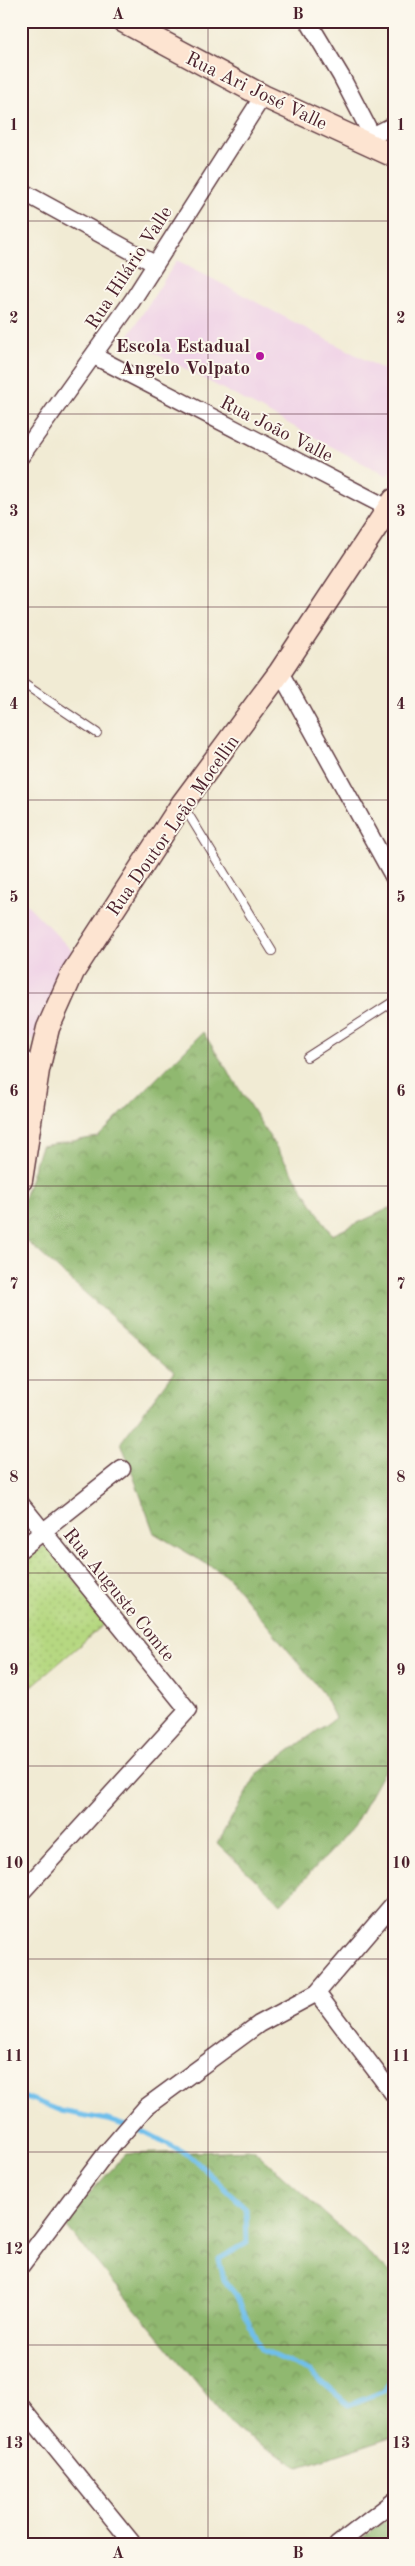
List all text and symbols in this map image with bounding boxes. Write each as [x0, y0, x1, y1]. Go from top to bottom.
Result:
text: A [112, 7, 124, 23]
text: B [292, 7, 304, 23]
street label: Rua Ari José Valle [182, 50, 330, 135]
text: 1 [9, 118, 19, 134]
text: 1 [396, 118, 406, 134]
street label: Rua Hilário Valle [83, 204, 177, 333]
text: 2 [9, 311, 19, 327]
text: 2 [396, 311, 406, 327]
place label: Escola Estadual Angelo Volpato [115, 338, 250, 379]
marker: Escola Estadual Angelo Volpato [254, 350, 266, 362]
street label: Rua João Valle [216, 394, 335, 467]
text: 3 [9, 504, 19, 520]
text: 3 [396, 504, 406, 520]
text: 4 [9, 697, 19, 713]
text: 4 [396, 697, 406, 713]
street label: Rua Doutor Leão Mocellin [104, 733, 244, 920]
text: 5 [9, 890, 19, 906]
text: 5 [396, 890, 406, 906]
text: 6 [9, 1084, 19, 1100]
text: 6 [396, 1084, 406, 1100]
text: 7 [9, 1277, 19, 1293]
text: 7 [396, 1277, 406, 1293]
text: 8 [9, 1470, 19, 1486]
text: 8 [396, 1470, 406, 1486]
street label: Rua Auguste Comte [59, 1525, 177, 1666]
text: 9 [9, 1663, 19, 1679]
text: 9 [396, 1663, 406, 1679]
text: 10 [5, 1856, 23, 1872]
text: 10 [392, 1856, 410, 1872]
text: 11 [5, 2049, 23, 2065]
text: 11 [392, 2049, 410, 2065]
text: 12 [5, 2242, 23, 2258]
text: 12 [392, 2242, 410, 2258]
text: 13 [5, 2436, 23, 2452]
text: 13 [392, 2436, 410, 2452]
text: A [112, 2546, 124, 2562]
text: B [292, 2546, 304, 2562]

